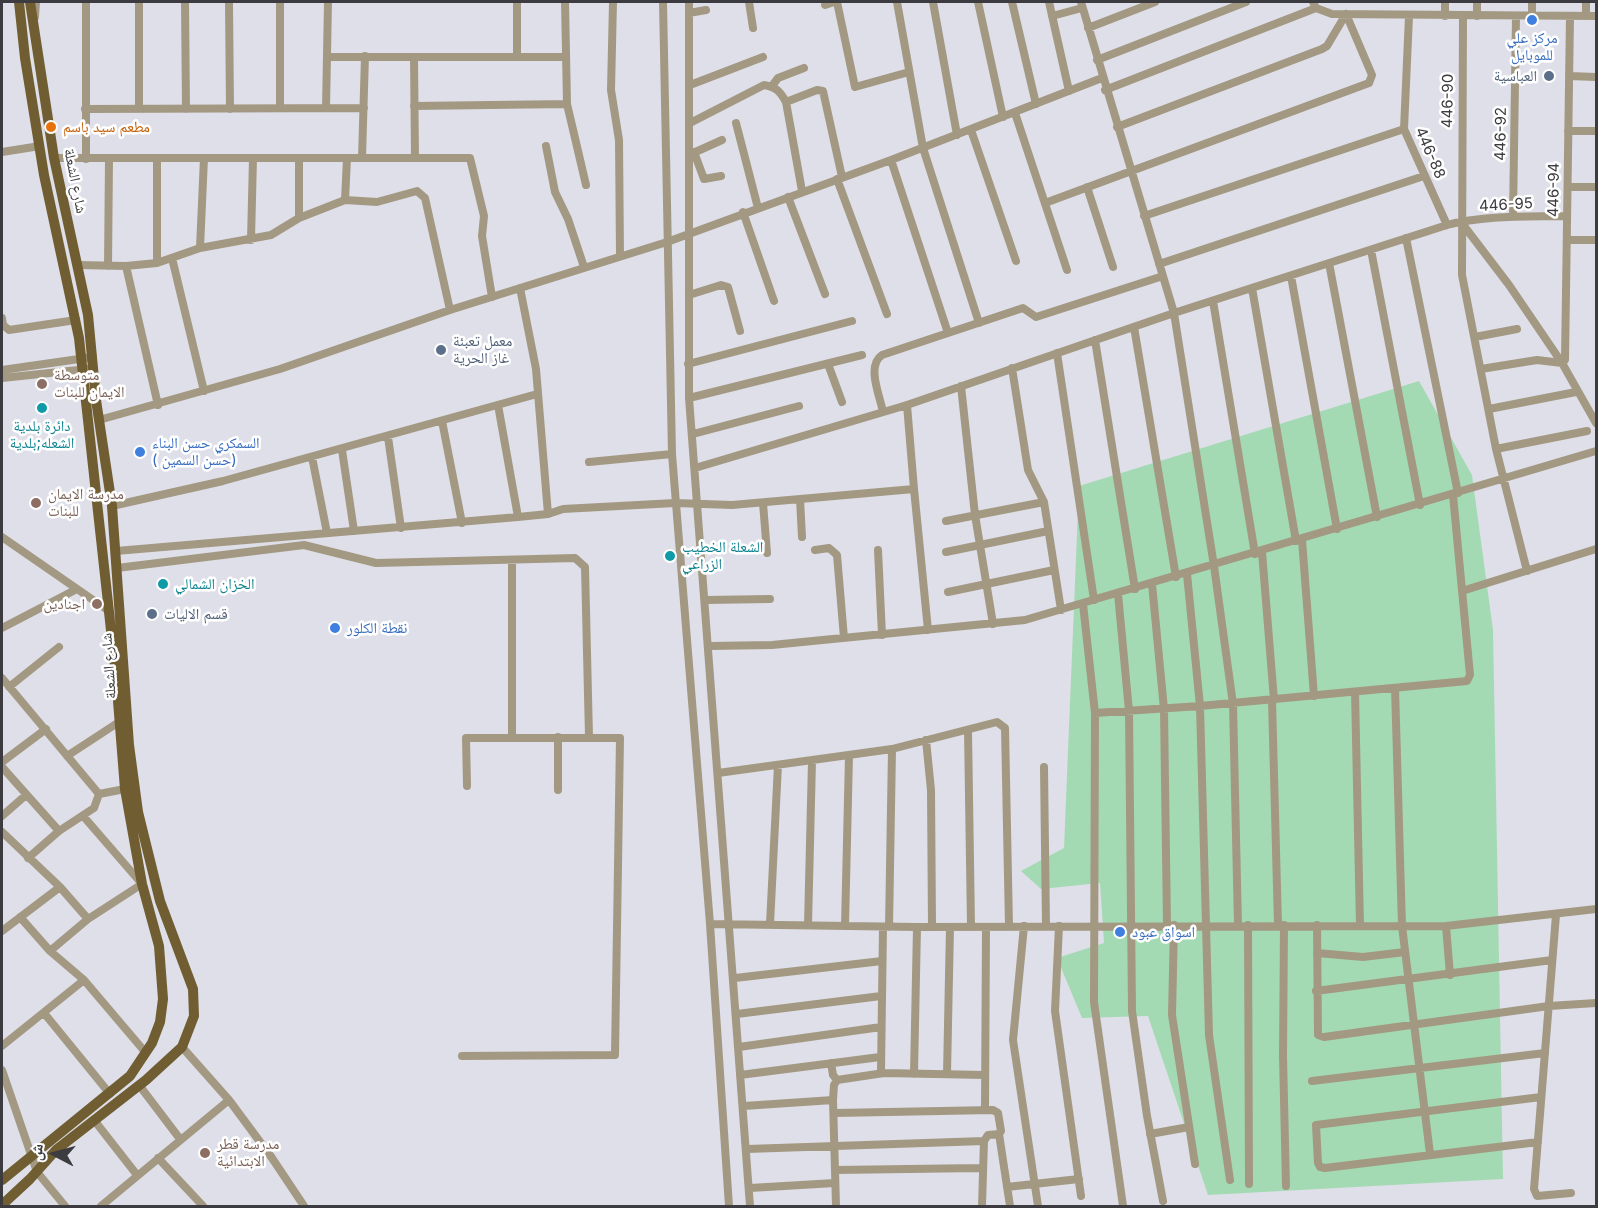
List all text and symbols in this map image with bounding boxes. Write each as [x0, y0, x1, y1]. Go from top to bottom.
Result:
marker: مركز علي للموبايل [1525, 13, 1539, 27]
place label: مركز علي للموبايل [1507, 29, 1557, 64]
place label: العباسية [1494, 67, 1537, 85]
marker: العباسية [1542, 69, 1556, 83]
street label: 446-90 [1439, 74, 1457, 128]
street label: 446-92 [1492, 107, 1510, 161]
place label: مطعم سيد باسم [63, 118, 150, 136]
marker: مطعم سيد باسم [44, 120, 58, 134]
street label: 446-88 [1411, 125, 1449, 181]
street label: شارع الشعلة [60, 147, 90, 215]
street label: 446-94 [1545, 163, 1563, 217]
street label: 446-95 [1479, 195, 1533, 215]
place label: معمل تعبئة غاز الحرية [453, 332, 512, 367]
marker: معمل تعبئة غاز الحرية [434, 343, 448, 357]
place label: متوسطة الايمان للبنات [54, 366, 124, 401]
marker: متوسطة الايمان للبنات [35, 377, 49, 391]
marker: دائرة بلدية الشعله;بلدية [35, 401, 49, 415]
place label: دائرة بلدية الشعله;بلدية [10, 417, 74, 452]
place label: السمكري حسن البناء ( حسن السمين) [152, 434, 260, 469]
marker: السمكري حسن البناء ( حسن السمين) [133, 445, 147, 459]
place label: مدرسة الايمان للبنات [48, 485, 124, 520]
marker: مدرسة الايمان للبنات [29, 496, 43, 510]
place label: الشعلة الخطيب الزراعي [682, 538, 763, 573]
marker: الشعلة الخطيب الزراعي [663, 549, 677, 563]
place label: الخزان الشمالي [175, 575, 255, 593]
marker: الخزان الشمالي [156, 577, 170, 591]
place label: اجنادين [44, 595, 85, 613]
marker: اجنادين [90, 597, 104, 611]
place label: قسم الاليات [164, 605, 228, 623]
marker: قسم الاليات [145, 607, 159, 621]
place label: نقطة الكلور [347, 619, 407, 637]
marker: نقطة الكلور [328, 621, 342, 635]
street label: شارع الشعلة [98, 632, 120, 700]
place label: اسواق عبود [1132, 923, 1195, 941]
marker: اسواق عبود [1113, 925, 1127, 939]
north arrow [24, 1124, 84, 1184]
place label: مدرسة قطر الابتدائية [217, 1135, 279, 1170]
text: ش [25, 1143, 47, 1162]
marker: مدرسة قطر الابتدائية [198, 1146, 212, 1160]

